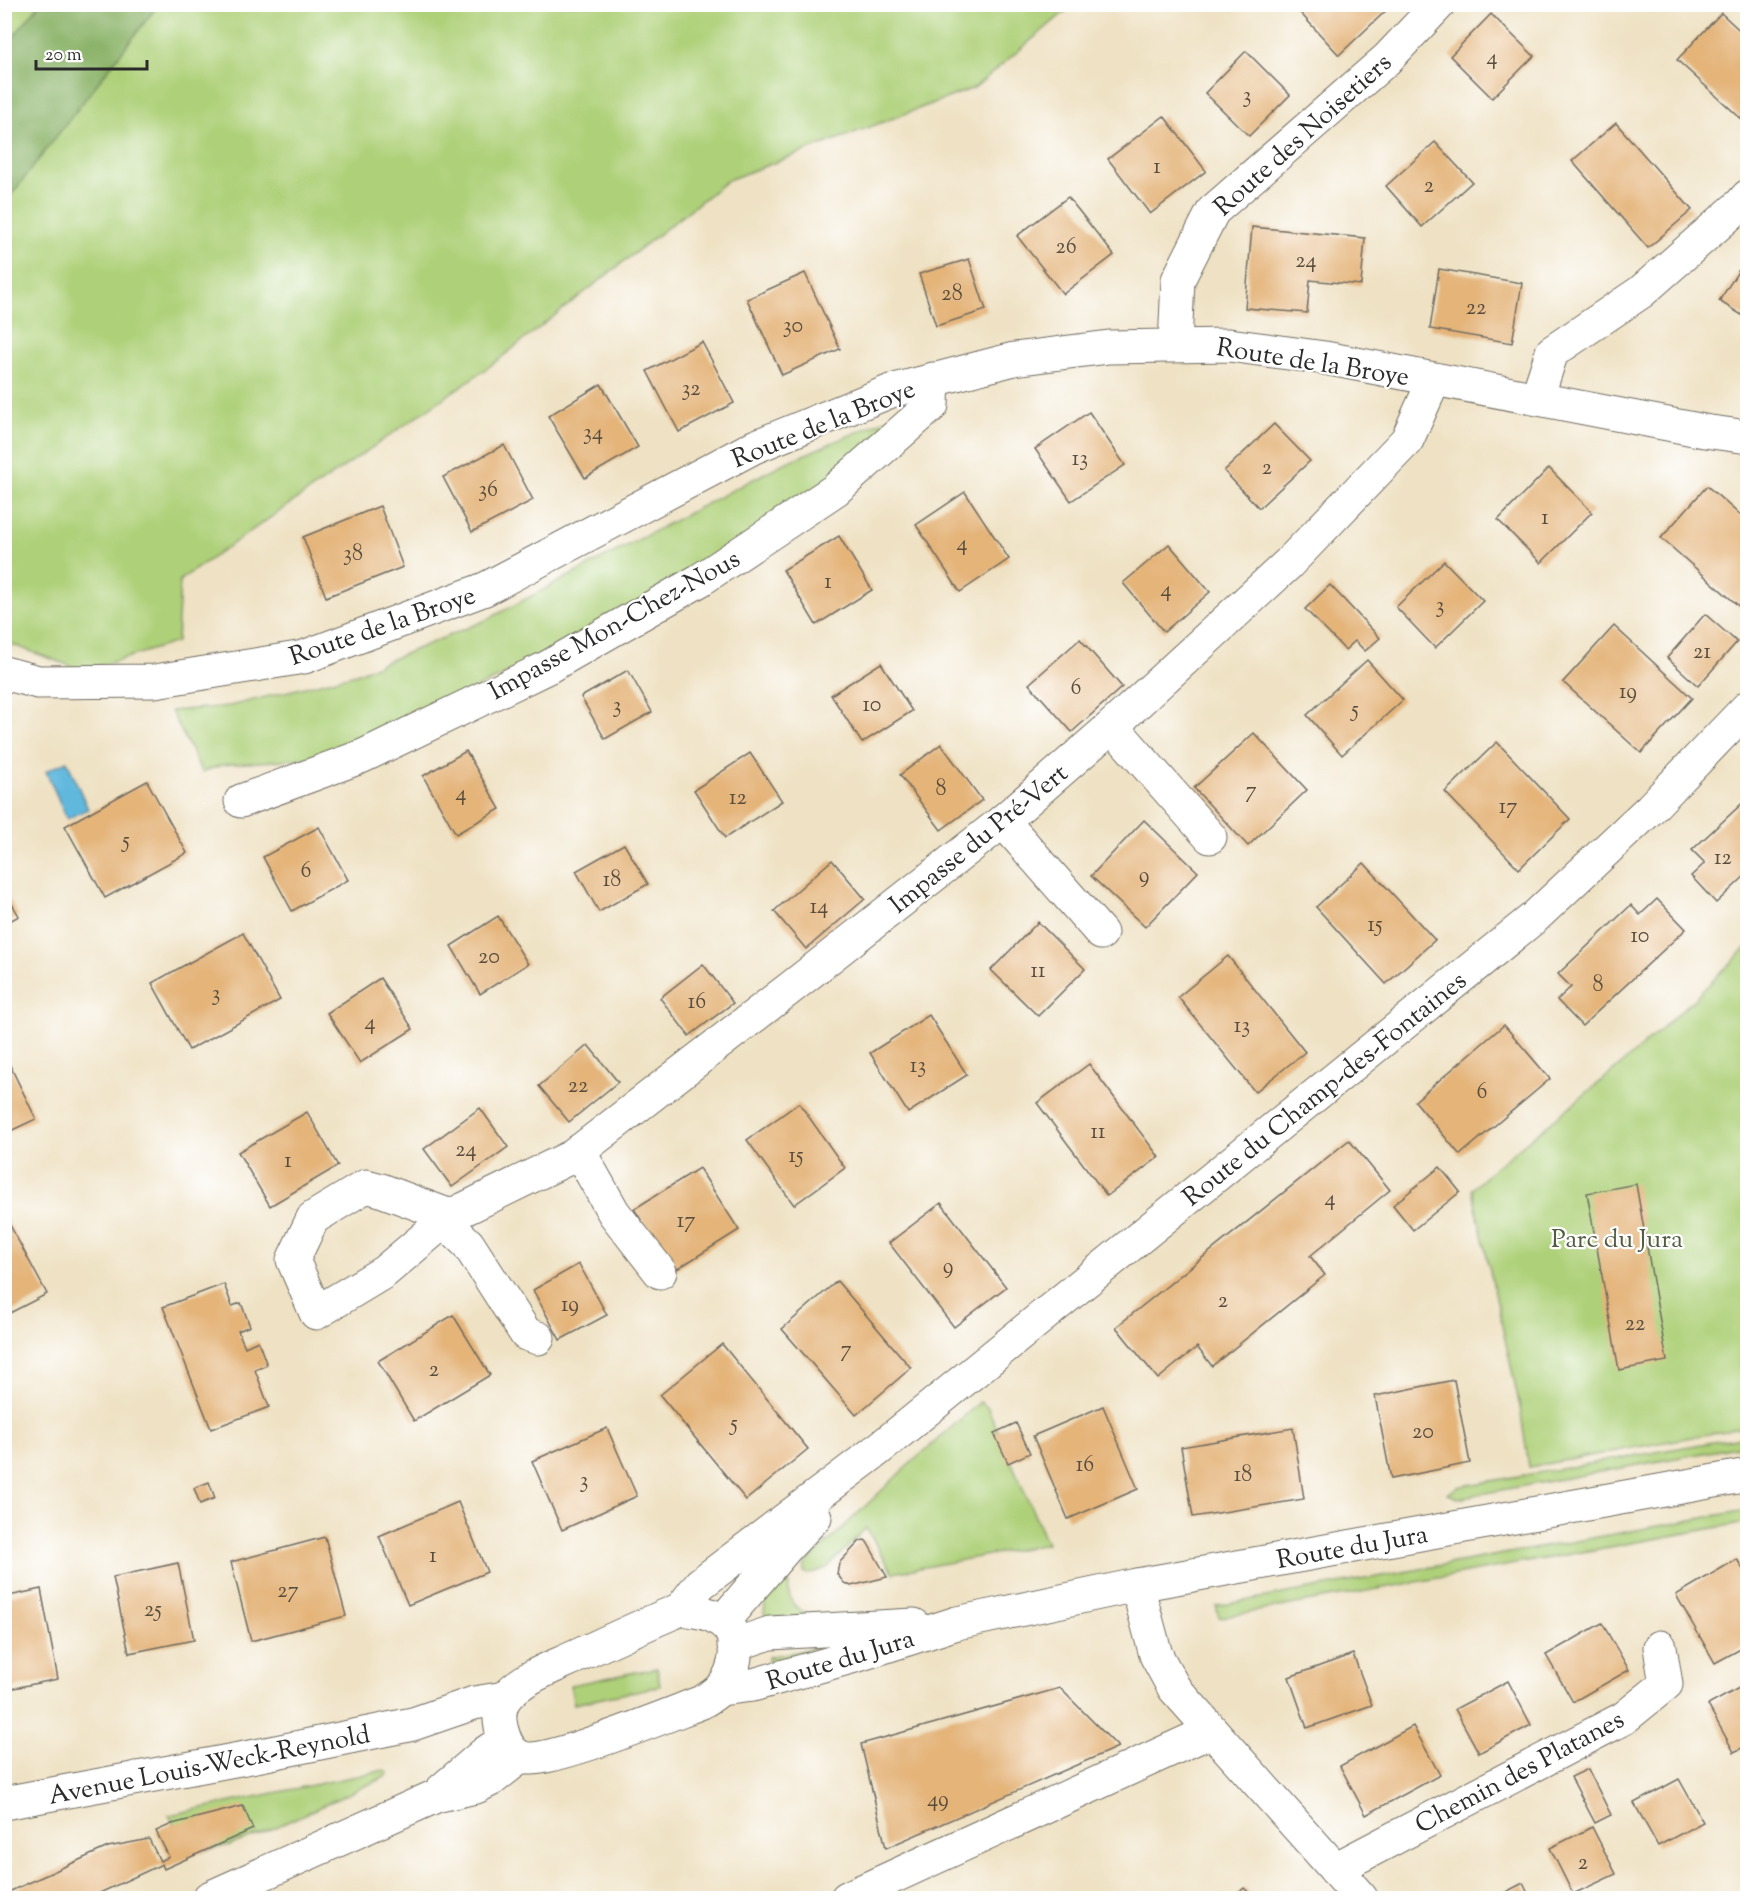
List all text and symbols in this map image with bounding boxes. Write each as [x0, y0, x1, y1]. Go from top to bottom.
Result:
scale bar [36, 33, 147, 71]
text: 20 m [45, 43, 82, 69]
house number: 4 [1486, 43, 1498, 75]
street label: Route des Noisetiers [1206, 46, 1401, 226]
house number: 3 [1243, 81, 1251, 113]
house number: 1 [1153, 152, 1161, 184]
house number: 2 [1424, 171, 1434, 203]
house number: 26 [1055, 232, 1077, 264]
house number: 24 [1295, 246, 1317, 278]
house number: 28 [941, 279, 963, 311]
house number: 22 [1466, 293, 1486, 325]
house number: 30 [783, 311, 803, 343]
street label: Route de la Broye [1214, 330, 1412, 397]
street label: Route de la Broye [727, 372, 921, 479]
house number: 32 [681, 374, 701, 406]
house number: 34 [583, 418, 603, 450]
house number: 13 [1072, 444, 1088, 476]
house number: 2 [1262, 453, 1272, 485]
house number: 36 [478, 475, 498, 507]
house number: 1 [1541, 503, 1549, 535]
house number: 4 [956, 529, 968, 561]
house number: 38 [343, 539, 363, 571]
street label: Impasse Mon-Chez-Nous [483, 542, 748, 711]
house number: 1 [824, 567, 832, 599]
house number: 4 [1160, 575, 1172, 607]
street label: Route de la Broye [285, 578, 481, 677]
house number: 3 [1436, 591, 1444, 623]
house number: 21 [1693, 637, 1711, 669]
house number: 6 [1071, 673, 1081, 705]
house number: 19 [1619, 677, 1637, 709]
house number: 10 [863, 690, 881, 722]
house number: 3 [613, 691, 621, 723]
house number: 5 [1349, 695, 1359, 727]
street label: Impasse du Pré-Vert [882, 756, 1077, 924]
house number: 8 [935, 774, 947, 806]
house number: 7 [1245, 776, 1257, 808]
house number: 4 [455, 779, 467, 811]
house number: 12 [729, 783, 747, 815]
house number: 17 [1499, 792, 1517, 824]
house number: 5 [120, 826, 130, 858]
house number: 12 [1714, 843, 1732, 875]
house number: 6 [301, 856, 311, 888]
house number: 9 [1139, 861, 1149, 893]
house number: 18 [603, 865, 621, 897]
house number: 14 [810, 892, 828, 924]
house number: 15 [1367, 910, 1383, 942]
house number: 10 [1631, 921, 1649, 953]
house number: 20 [478, 942, 500, 974]
house number: 11 [1031, 956, 1046, 988]
street label: Route du Champ-des-Fontaines [1176, 964, 1476, 1216]
house number: 8 [1592, 970, 1604, 1002]
house number: 3 [212, 979, 220, 1011]
house number: 16 [688, 987, 706, 1019]
house number: 4 [364, 1008, 376, 1040]
house number: 13 [1234, 1011, 1250, 1043]
house number: 13 [910, 1051, 926, 1083]
house number: 22 [568, 1071, 588, 1103]
house number: 6 [1477, 1077, 1487, 1109]
house number: 11 [1091, 1117, 1106, 1149]
house number: 24 [455, 1135, 477, 1167]
house number: 15 [788, 1141, 804, 1173]
house number: 1 [284, 1146, 292, 1178]
house number: 4 [1324, 1184, 1336, 1216]
house number: 17 [677, 1206, 695, 1238]
park label: Parc du Jura [1551, 1222, 1683, 1259]
house number: 9 [943, 1252, 953, 1284]
house number: 2 [1218, 1286, 1228, 1318]
house number: 19 [561, 1290, 579, 1322]
house number: 22 [1625, 1309, 1645, 1341]
house number: 7 [840, 1335, 852, 1367]
house number: 2 [429, 1355, 439, 1387]
house number: 5 [728, 1409, 738, 1441]
house number: 20 [1412, 1417, 1434, 1449]
house number: 16 [1076, 1450, 1094, 1482]
house number: 18 [1234, 1460, 1252, 1492]
house number: 3 [580, 1466, 588, 1498]
street label: Route du Jura [1274, 1517, 1431, 1580]
house number: 1 [429, 1541, 437, 1573]
house number: 27 [277, 1576, 299, 1608]
house number: 25 [144, 1595, 162, 1627]
street label: Route du Jura [762, 1621, 919, 1701]
street label: Chemin des Platanes [1409, 1702, 1631, 1844]
street label: Avenue Louis-Weck-Reynold [46, 1717, 374, 1816]
house number: 49 [927, 1785, 949, 1817]
house number: 2 [1578, 1848, 1588, 1880]

